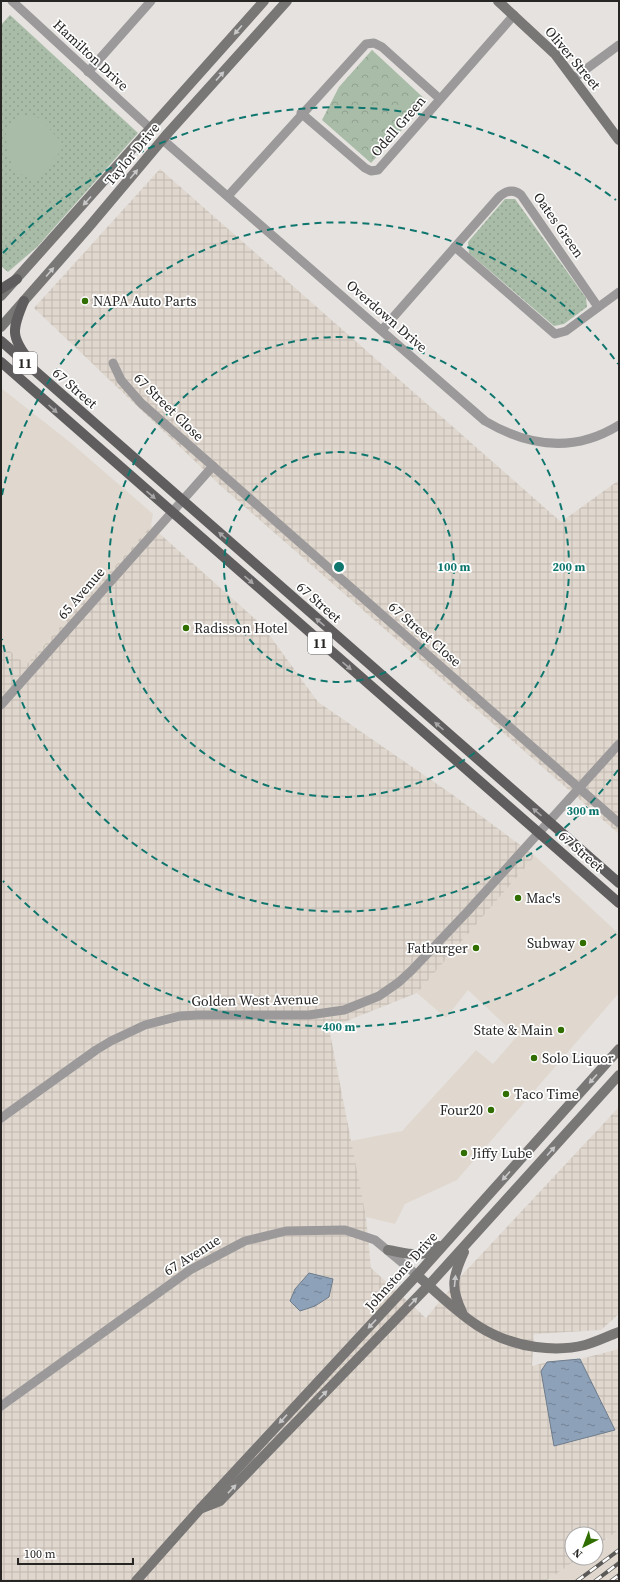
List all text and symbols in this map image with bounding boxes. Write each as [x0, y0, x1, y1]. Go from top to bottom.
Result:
street label: Hamilton Drive [49, 15, 133, 95]
street label: Oliver Street [540, 22, 606, 94]
one-way arrow [233, 25, 243, 35]
one-way arrow [215, 71, 225, 81]
street label: Odell Green [366, 91, 430, 161]
street label: Taylor Drive [100, 118, 164, 190]
one-way arrow [130, 168, 139, 179]
street label: Oates Green [529, 188, 589, 262]
one-way arrow [82, 196, 91, 206]
one-way arrow [45, 267, 54, 277]
street label: Overdown Drive [342, 275, 432, 357]
place label: NAPA Auto Parts [93, 291, 197, 311]
marker: NAPA Auto Parts [80, 296, 90, 306]
road number: 11 [13, 352, 37, 374]
street label: 67 Street [48, 363, 102, 413]
street label: 67 Street Close [129, 368, 209, 446]
one-way arrow [48, 404, 59, 413]
one-way arrow [146, 490, 156, 499]
one-way arrow [218, 532, 227, 541]
text: 100 m [438, 559, 471, 575]
text: 200 m [553, 559, 586, 575]
centre of rings [332, 560, 346, 574]
street label: 65 Avenue [53, 563, 109, 623]
one-way arrow [244, 576, 254, 585]
street label: 67 Street [292, 577, 346, 627]
street label: 67 Street Close [384, 597, 466, 671]
one-way arrow [315, 617, 326, 626]
place label: Radisson Hotel [194, 618, 288, 638]
marker: Radisson Hotel [181, 623, 191, 633]
road number: 11 [308, 632, 332, 654]
one-way arrow [342, 661, 352, 670]
one-way arrow [434, 721, 444, 731]
text: 300 m [567, 803, 600, 819]
one-way arrow [532, 807, 542, 816]
street label: 67 Street [554, 826, 608, 876]
place label: Mac's [526, 888, 561, 908]
marker: Mac's [513, 893, 523, 903]
place label: Subway [527, 933, 576, 953]
place label: Fatburger [407, 938, 468, 958]
marker: Subway [578, 938, 588, 948]
marker: Fatburger [471, 943, 481, 953]
street label: Golden West Avenue [191, 989, 319, 1011]
text: 400 m [323, 1019, 356, 1035]
place label: State & Main [474, 1020, 554, 1040]
marker: State & Main [556, 1025, 566, 1035]
place label: Solo Liquor [542, 1048, 614, 1068]
marker: Solo Liquor [529, 1053, 539, 1063]
one-way arrow [589, 1074, 598, 1083]
place label: Taco Time [514, 1084, 579, 1104]
marker: Taco Time [501, 1089, 511, 1099]
place label: Four20 [440, 1100, 483, 1120]
marker: Four20 [486, 1105, 496, 1115]
place label: Jiffy Lube [471, 1143, 532, 1163]
one-way arrow [546, 1146, 555, 1156]
marker: Jiffy Lube [459, 1148, 469, 1158]
one-way arrow [502, 1170, 511, 1181]
street label: Johnstone Drive [359, 1227, 442, 1316]
street label: 67 Avenue [160, 1230, 224, 1280]
one-way arrow [451, 1275, 458, 1287]
one-way arrow [408, 1297, 418, 1307]
one-way arrow [367, 1319, 377, 1329]
one-way arrow [318, 1390, 327, 1400]
one-way arrow [278, 1414, 288, 1424]
one-way arrow [227, 1484, 237, 1494]
north arrow [564, 1526, 604, 1566]
scale bar [18, 1540, 133, 1566]
text: N [570, 1545, 586, 1561]
text: 100 m [24, 1546, 56, 1562]

